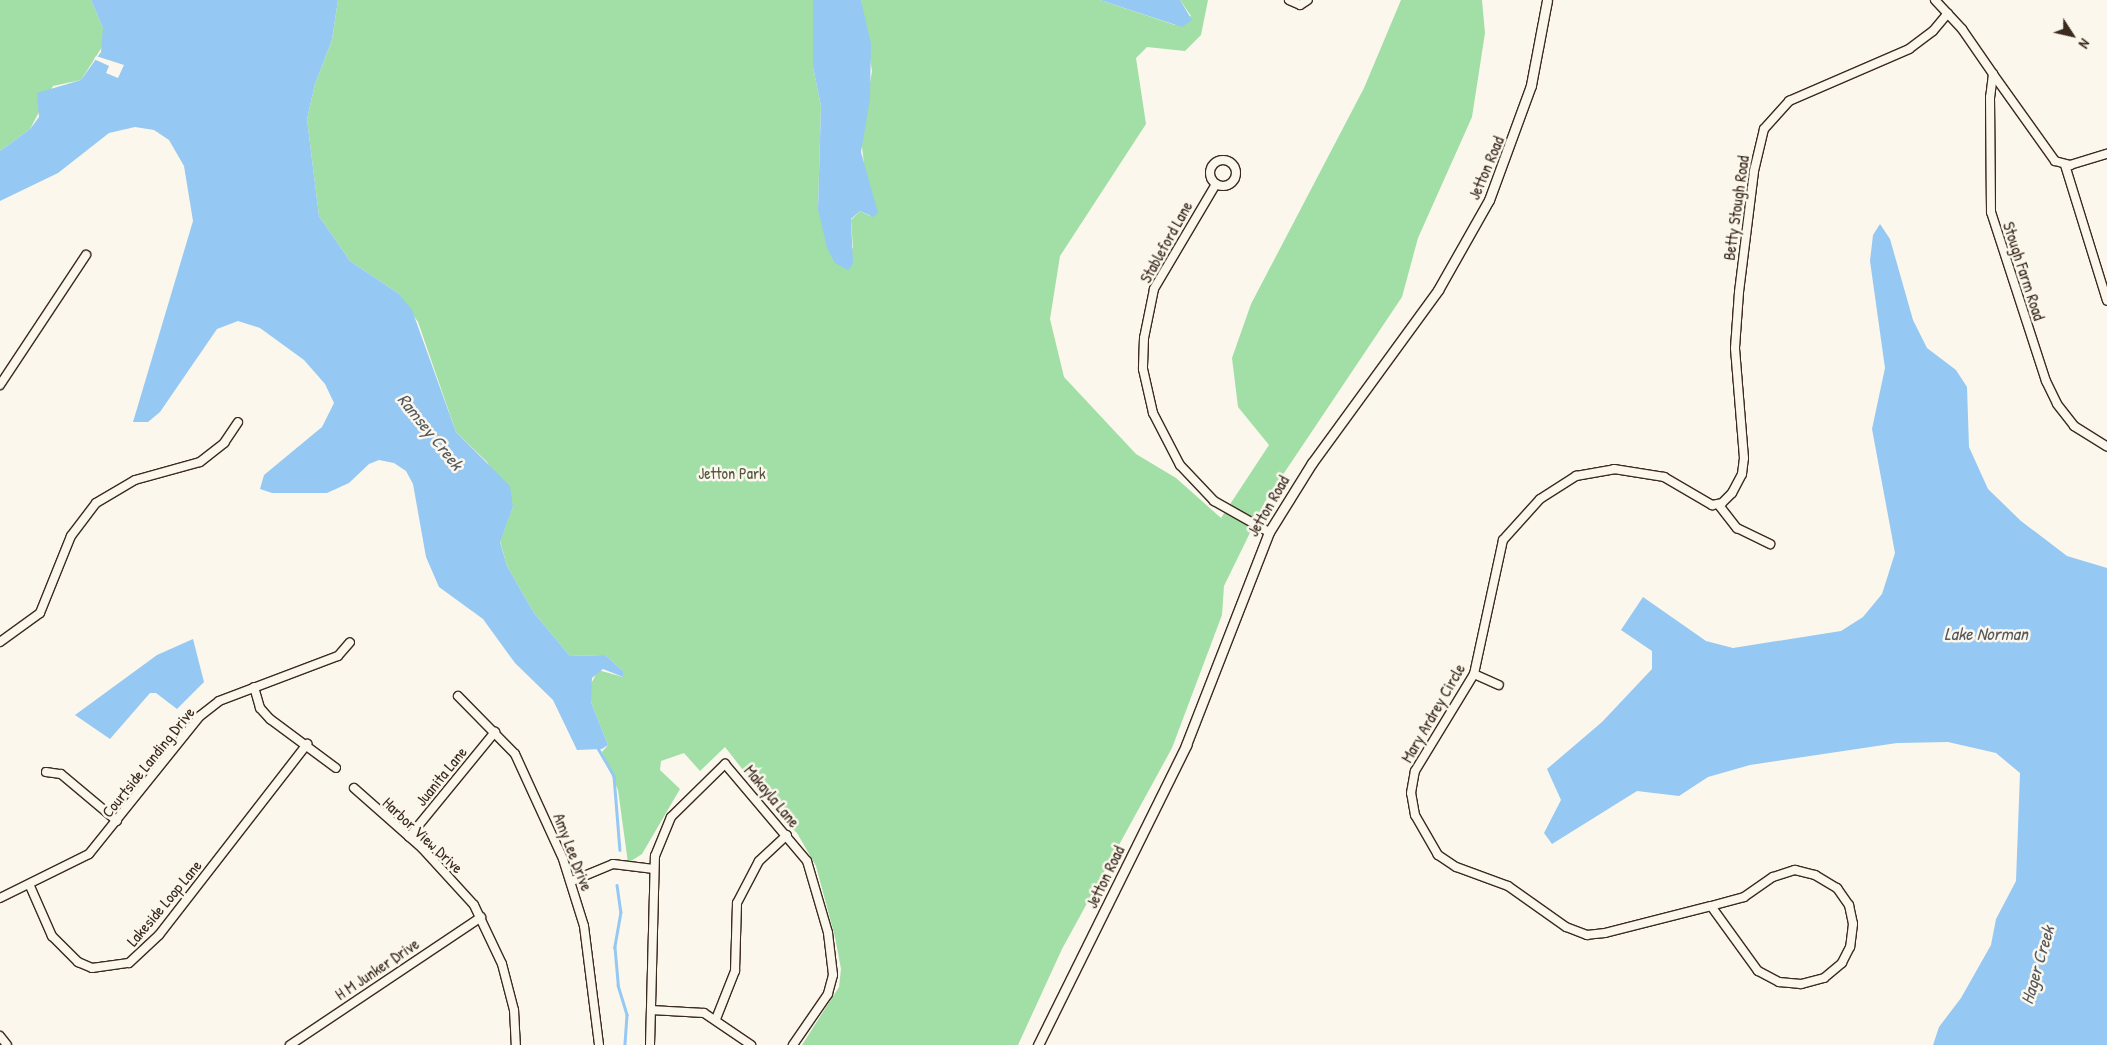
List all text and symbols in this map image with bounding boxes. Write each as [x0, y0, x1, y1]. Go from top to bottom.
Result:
north arrow [2047, 10, 2097, 60]
text: N [2075, 35, 2095, 52]
street label: Jetton Road [1464, 133, 1508, 203]
street label: Betty Stough Road [1719, 154, 1753, 262]
street label: Stableford Lane [1136, 198, 1196, 286]
street label: Stough Farm Road [1999, 219, 2049, 323]
water label: Ramsey Creek [393, 389, 467, 475]
park label: Jetton Park [698, 463, 766, 483]
street label: Jetton Road [1243, 472, 1293, 540]
water label: Lake Norman [1944, 623, 2028, 645]
street label: Mary Ardrey Circle [1397, 660, 1469, 766]
street label: Courtside Landing Drive [98, 703, 198, 821]
street label: Juanita Lane [411, 742, 471, 810]
street label: Makayla Lane [740, 761, 804, 831]
street label: Harbor View Drive [379, 793, 467, 877]
street label: Amy Lee Drive [549, 810, 597, 894]
street label: Jetton Road [1082, 843, 1128, 911]
street label: Lakeside Loop Lane [122, 856, 206, 950]
water label: Hager Creek [2017, 923, 2059, 1007]
street label: H M Junker Drive [331, 934, 423, 1004]

